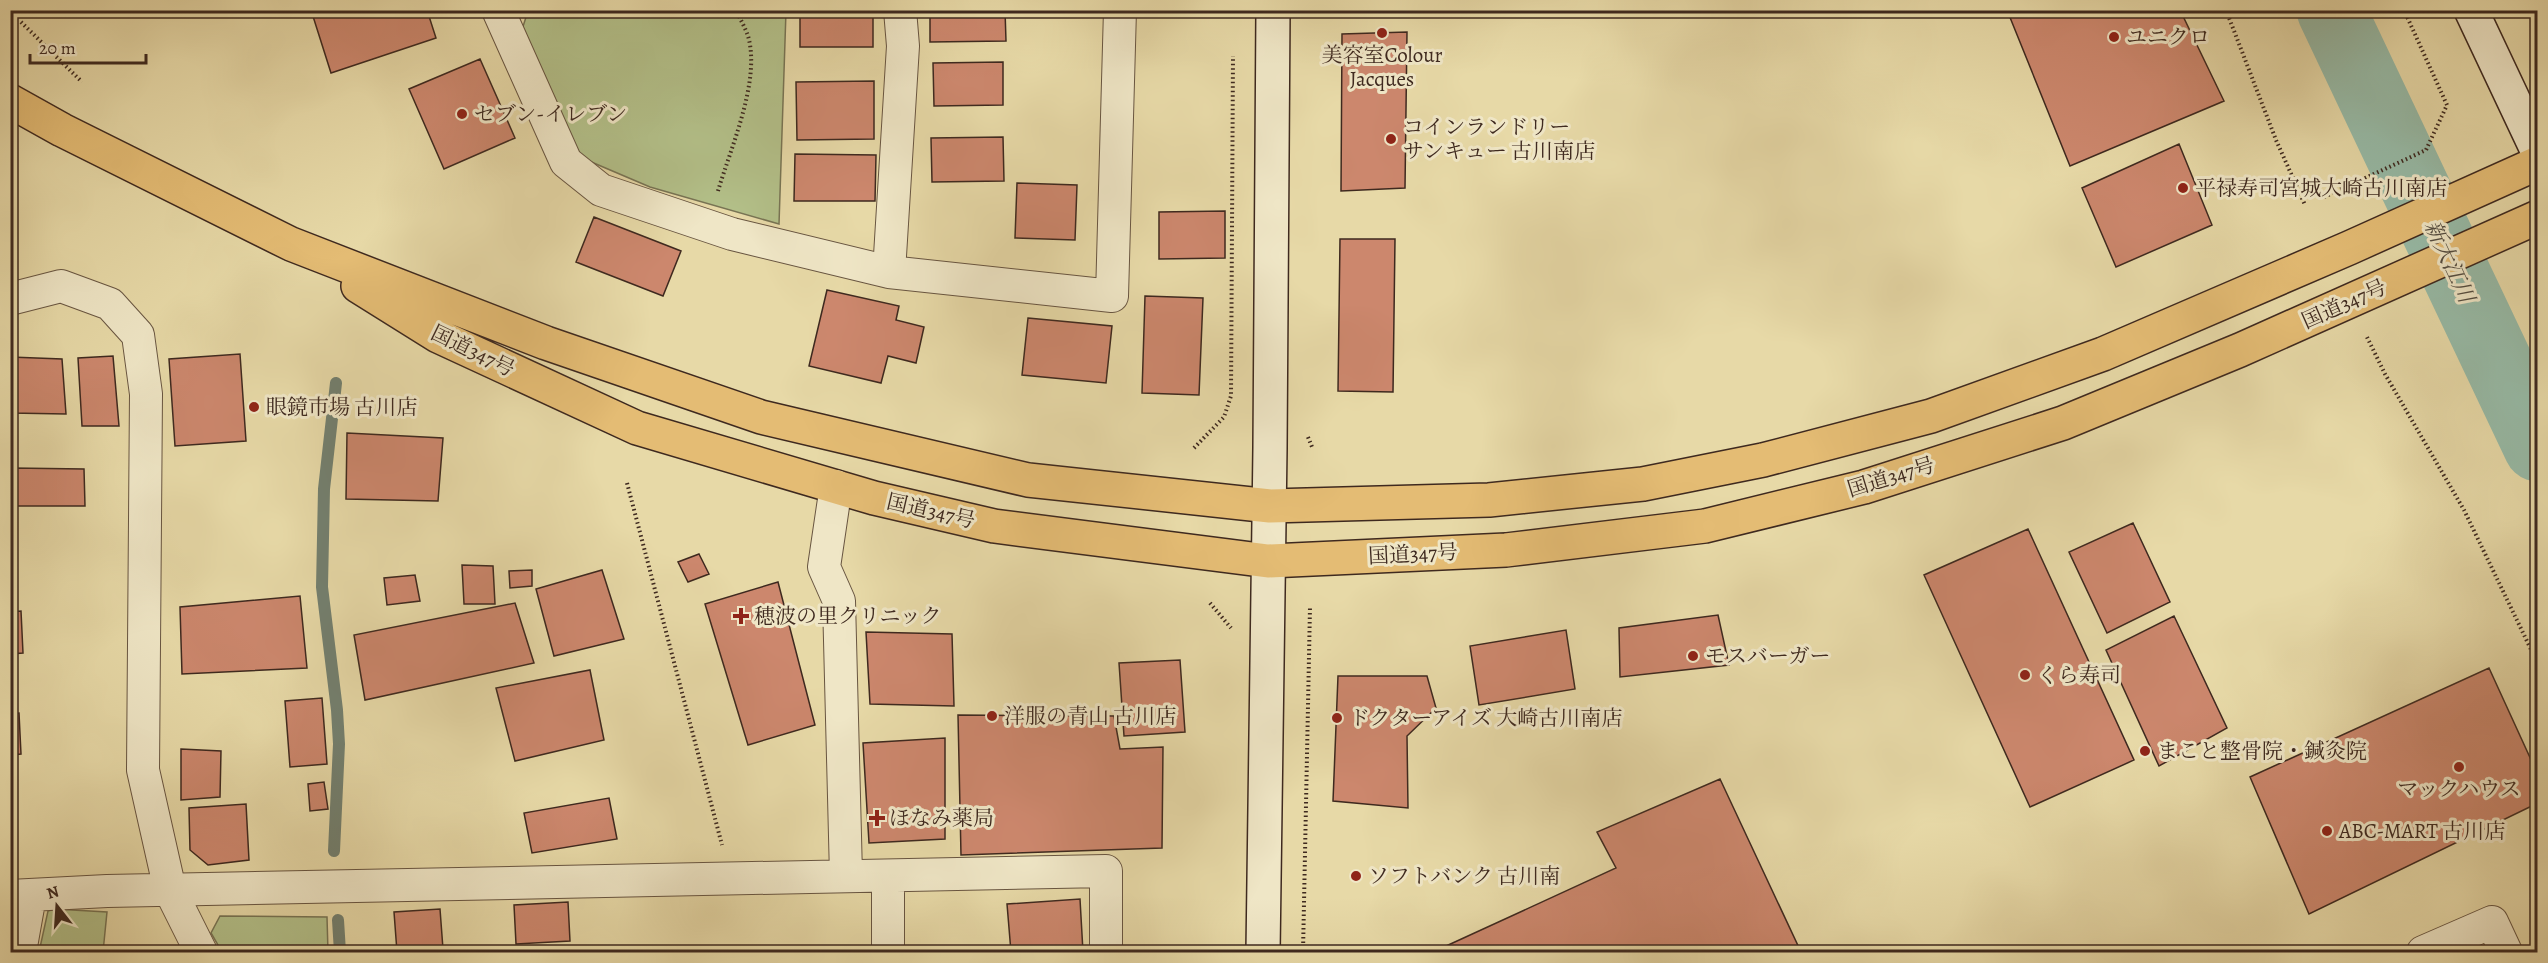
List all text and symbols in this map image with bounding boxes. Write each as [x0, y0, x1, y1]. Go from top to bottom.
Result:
place label: ユニクロ [2126, 23, 2210, 51]
marker: 美容室Colour Jacques [1375, 26, 1389, 40]
scale bar [30, 27, 146, 65]
marker: ユニクロ [2107, 30, 2121, 44]
text: 20 m [39, 36, 76, 60]
place label: 美容室Colour Jacques [1321, 41, 1443, 93]
place label: セブン-イレブン [474, 100, 627, 128]
marker: セブン-イレブン [455, 107, 469, 121]
place label: コインランドリー サンキュー 古川南店 [1403, 113, 1595, 165]
marker: コインランドリー サンキュー 古川南店 [1384, 132, 1398, 146]
place label: 平禄寿司宮城大崎古川南店 [2195, 174, 2447, 202]
marker: 平禄寿司宮城大崎古川南店 [2176, 181, 2190, 195]
water label: 新大江川 [2417, 215, 2482, 309]
street label: 国道347号 [2297, 273, 2391, 335]
street label: 国道347号 [426, 319, 520, 383]
place label: 眼鏡市場 古川店 [266, 393, 417, 421]
marker: 眼鏡市場 古川店 [247, 400, 261, 414]
street label: 国道347号 [1844, 450, 1938, 504]
street label: 国道347号 [884, 487, 978, 535]
street label: 国道347号 [1367, 538, 1459, 570]
place label: 穂波の里クリニック [754, 602, 942, 630]
marker: 穂波の里クリニック [732, 607, 750, 625]
place label: モスバーガー [1705, 642, 1831, 670]
marker: モスバーガー [1686, 649, 1700, 663]
place label: くら寿司 [2037, 661, 2121, 689]
marker: くら寿司 [2018, 668, 2032, 682]
place label: 洋服の青山 古川店 [1004, 702, 1176, 730]
place label: ドクターアイズ 大崎古川南店 [1349, 704, 1622, 732]
marker: 洋服の青山 古川店 [985, 709, 999, 723]
marker: ドクターアイズ 大崎古川南店 [1330, 711, 1344, 725]
place label: まこと整骨院・鍼灸院 [2157, 737, 2367, 765]
marker: まこと整骨院・鍼灸院 [2138, 744, 2152, 758]
marker: マックハウス [2452, 760, 2466, 774]
place label: マックハウス [2397, 775, 2521, 803]
place label: ほなみ薬局 [889, 804, 994, 832]
marker: ほなみ薬局 [870, 811, 884, 825]
place label: ABC-MART 古川店 [2338, 817, 2505, 845]
marker: ABC-MART 古川店 [2320, 824, 2334, 838]
place label: ソフトバンク 古川南 [1368, 862, 1560, 890]
marker: ソフトバンク 古川南 [1349, 869, 1363, 883]
north arrow [27, 876, 87, 936]
text: N [44, 880, 62, 905]

